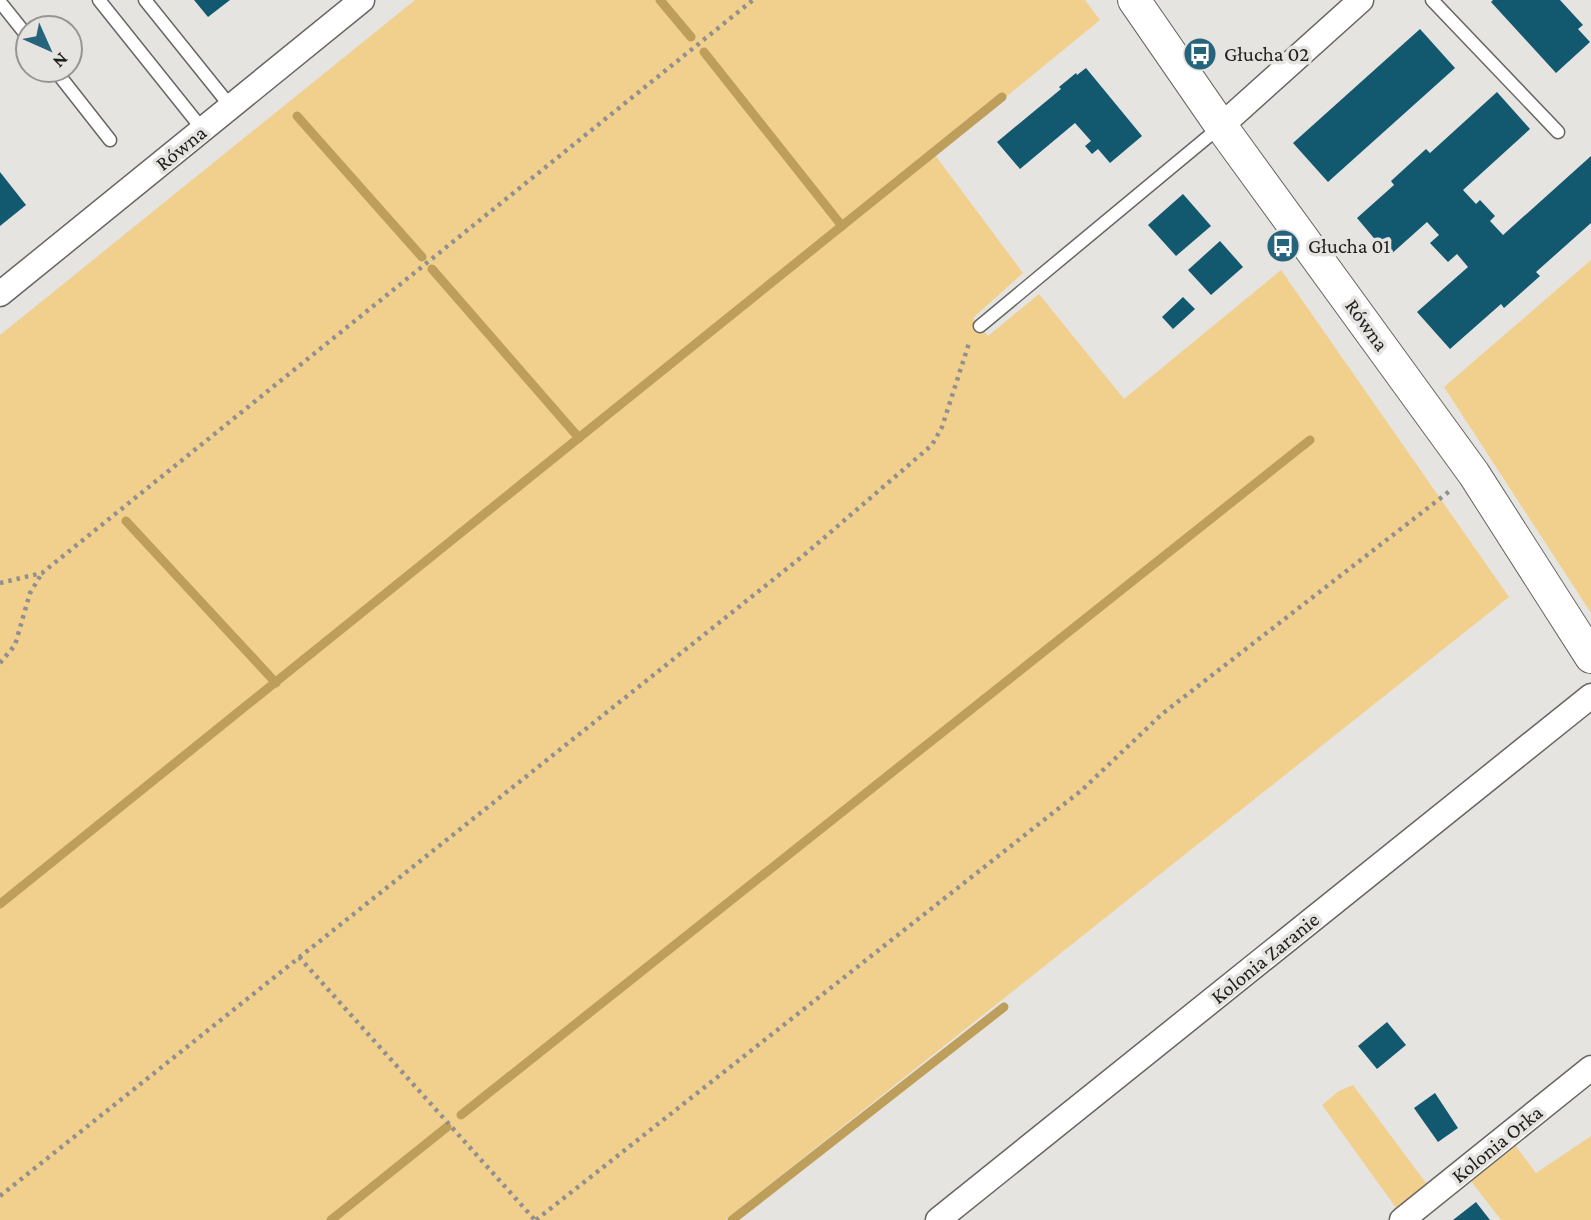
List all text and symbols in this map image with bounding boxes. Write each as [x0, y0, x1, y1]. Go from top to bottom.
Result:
north arrow [14, 14, 84, 84]
bus stop icon: Głucha 02 [1181, 35, 1219, 73]
place label: Głucha 02 [1224, 42, 1309, 66]
text: N [49, 49, 73, 73]
street label: Równa [151, 120, 211, 176]
bus stop icon: Głucha 01 [1264, 227, 1302, 265]
place label: Głucha 01 [1308, 234, 1390, 258]
street label: Równa [1340, 294, 1394, 356]
street label: Kolonia Zaranie [1206, 907, 1324, 1009]
street label: Kolonia Orka [1447, 1100, 1547, 1188]

